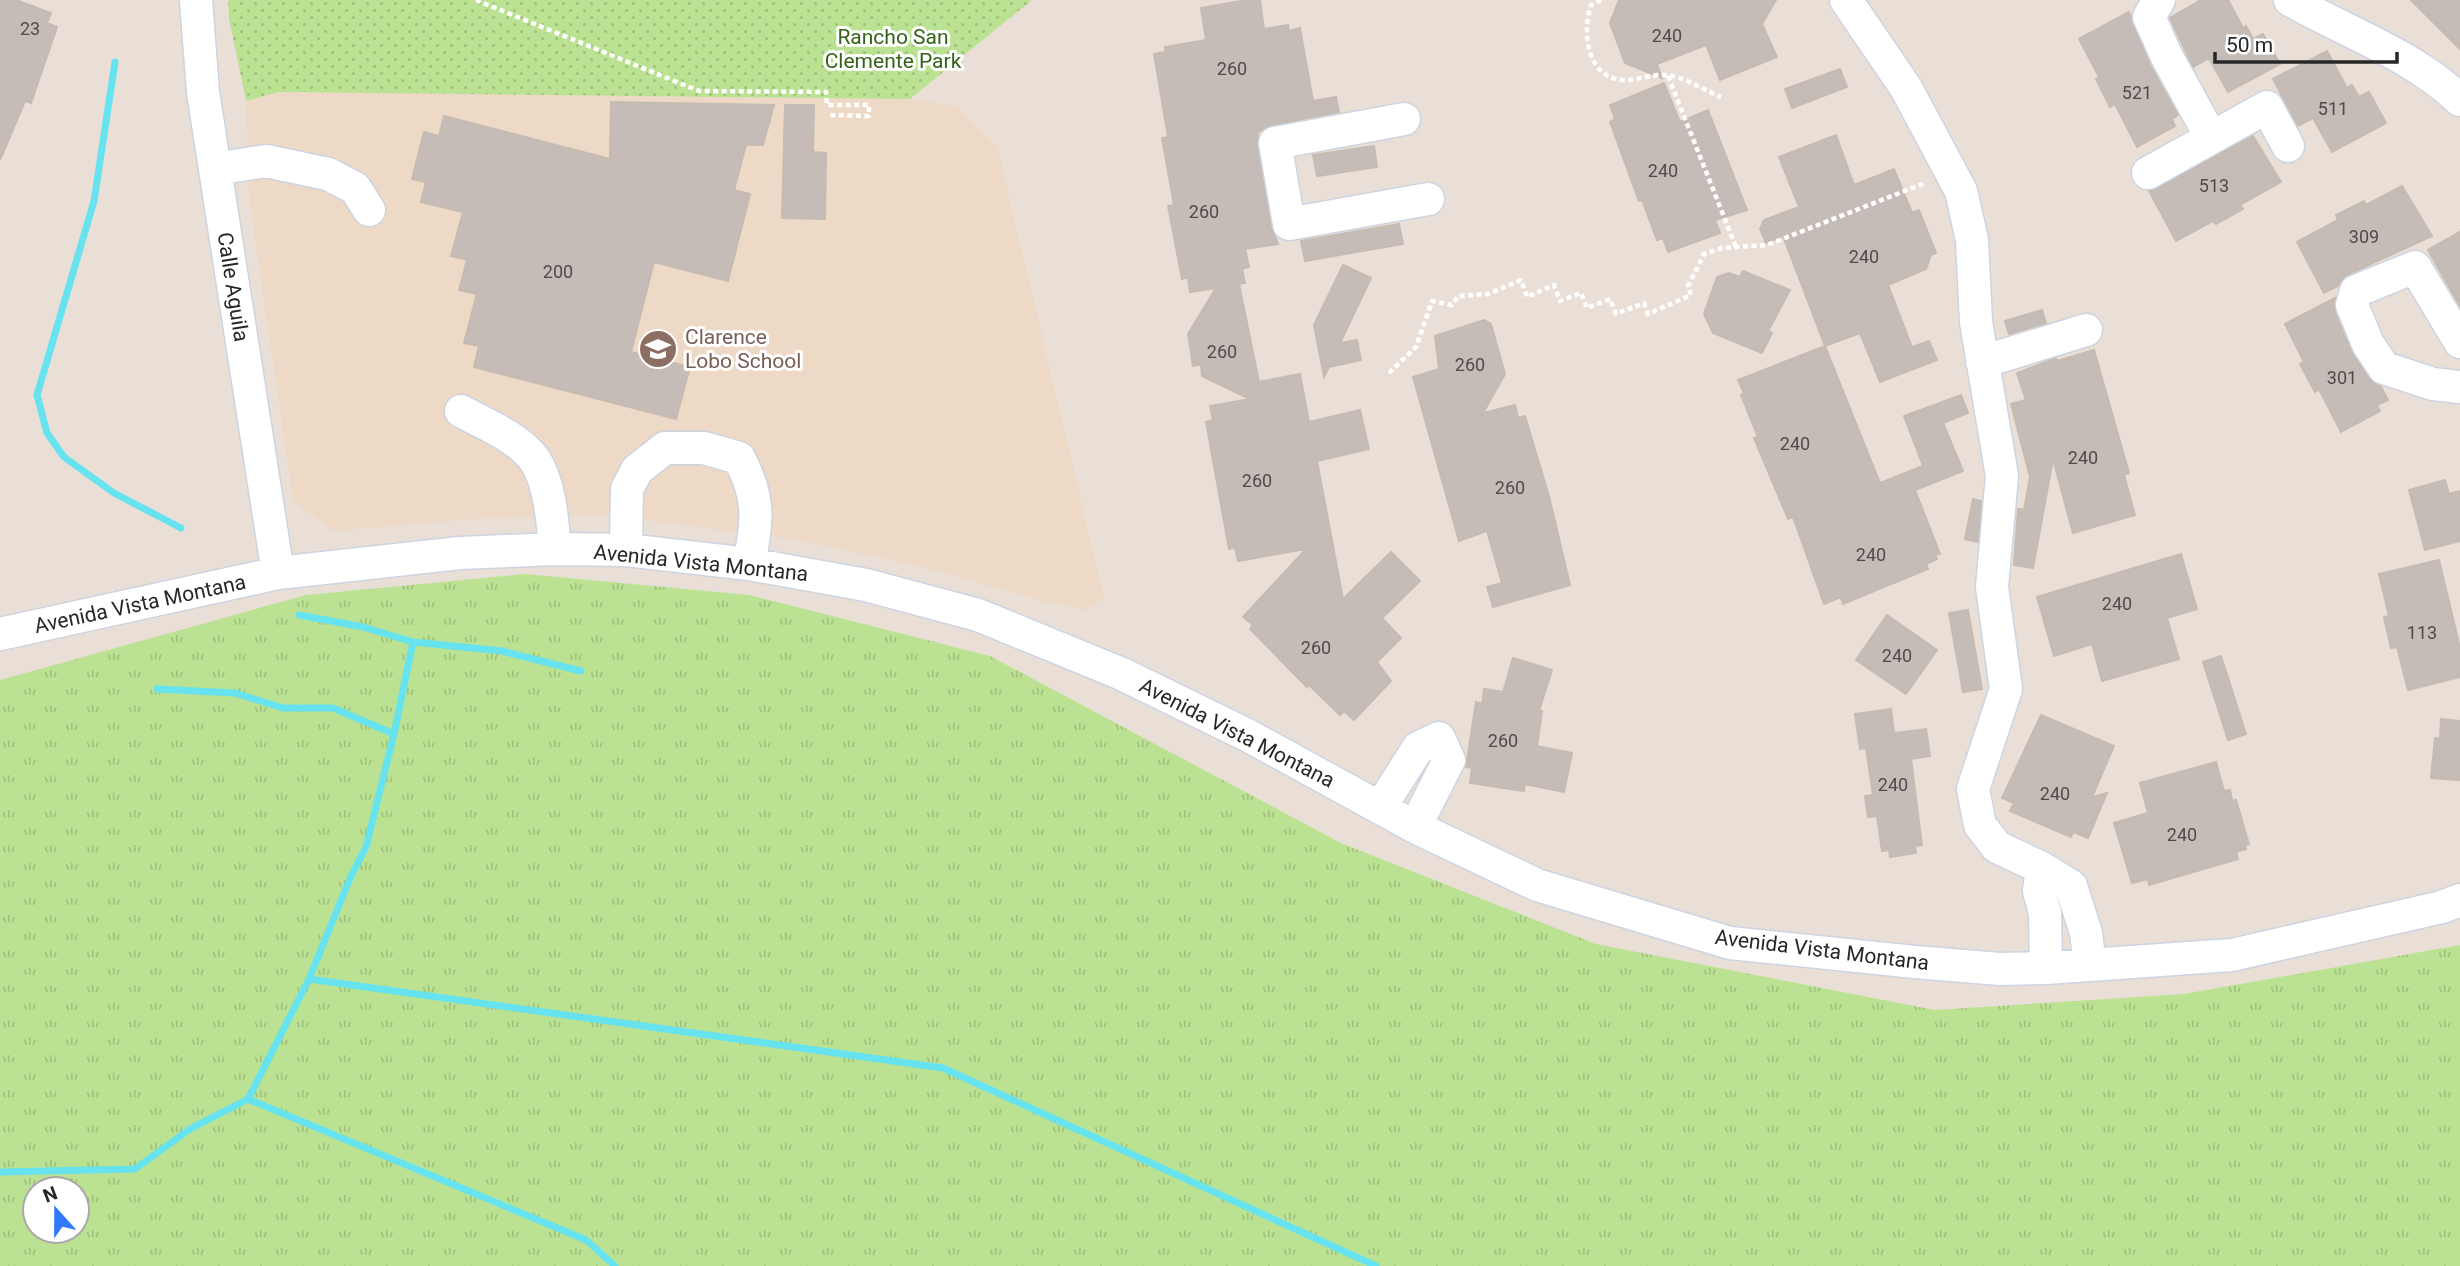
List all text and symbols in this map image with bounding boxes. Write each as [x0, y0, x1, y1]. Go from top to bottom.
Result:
house number: 23 [20, 18, 40, 39]
scale bar [2215, 21, 2397, 65]
park label: Rancho San Clemente Park [825, 25, 962, 73]
house number: 240 [1652, 25, 1682, 46]
text: 50 m [2226, 33, 2273, 57]
house number: 260 [1217, 58, 1247, 79]
house number: 521 [2122, 82, 2152, 103]
house number: 511 [2318, 98, 2348, 119]
house number: 240 [1648, 160, 1678, 181]
house number: 513 [2199, 175, 2229, 196]
house number: 260 [1189, 201, 1219, 222]
house number: 309 [2349, 226, 2379, 247]
street label: Calle Aguila [213, 231, 253, 343]
house number: 240 [1849, 246, 1879, 267]
house number: 200 [543, 261, 573, 282]
place label: Clarence Lobo School [685, 325, 801, 373]
school or university icon: Clarence Lobo School [637, 328, 679, 370]
house number: 260 [1207, 341, 1237, 362]
house number: 260 [1455, 354, 1485, 375]
house number: 301 [2327, 367, 2357, 388]
house number: 240 [1780, 433, 1810, 454]
house number: 240 [2068, 447, 2098, 468]
house number: 260 [1242, 470, 1272, 491]
house number: 260 [1495, 477, 1525, 498]
street label: Avenida Vista Montana [593, 540, 809, 586]
house number: 240 [1856, 544, 1886, 565]
street label: Avenida Vista Montana [32, 570, 248, 638]
house number: 240 [2102, 593, 2132, 614]
house number: 113 [2407, 622, 2437, 643]
house number: 260 [1301, 637, 1331, 658]
house number: 240 [1882, 645, 1912, 666]
street label: Avenida Vista Montana [1136, 673, 1338, 793]
house number: 260 [1488, 730, 1518, 751]
house number: 240 [1878, 774, 1908, 795]
house number: 240 [2040, 783, 2070, 804]
house number: 240 [2167, 824, 2197, 845]
street label: Avenida Vista Montana [1714, 925, 1930, 975]
north arrow [21, 1175, 91, 1245]
text: N [40, 1181, 60, 1208]

